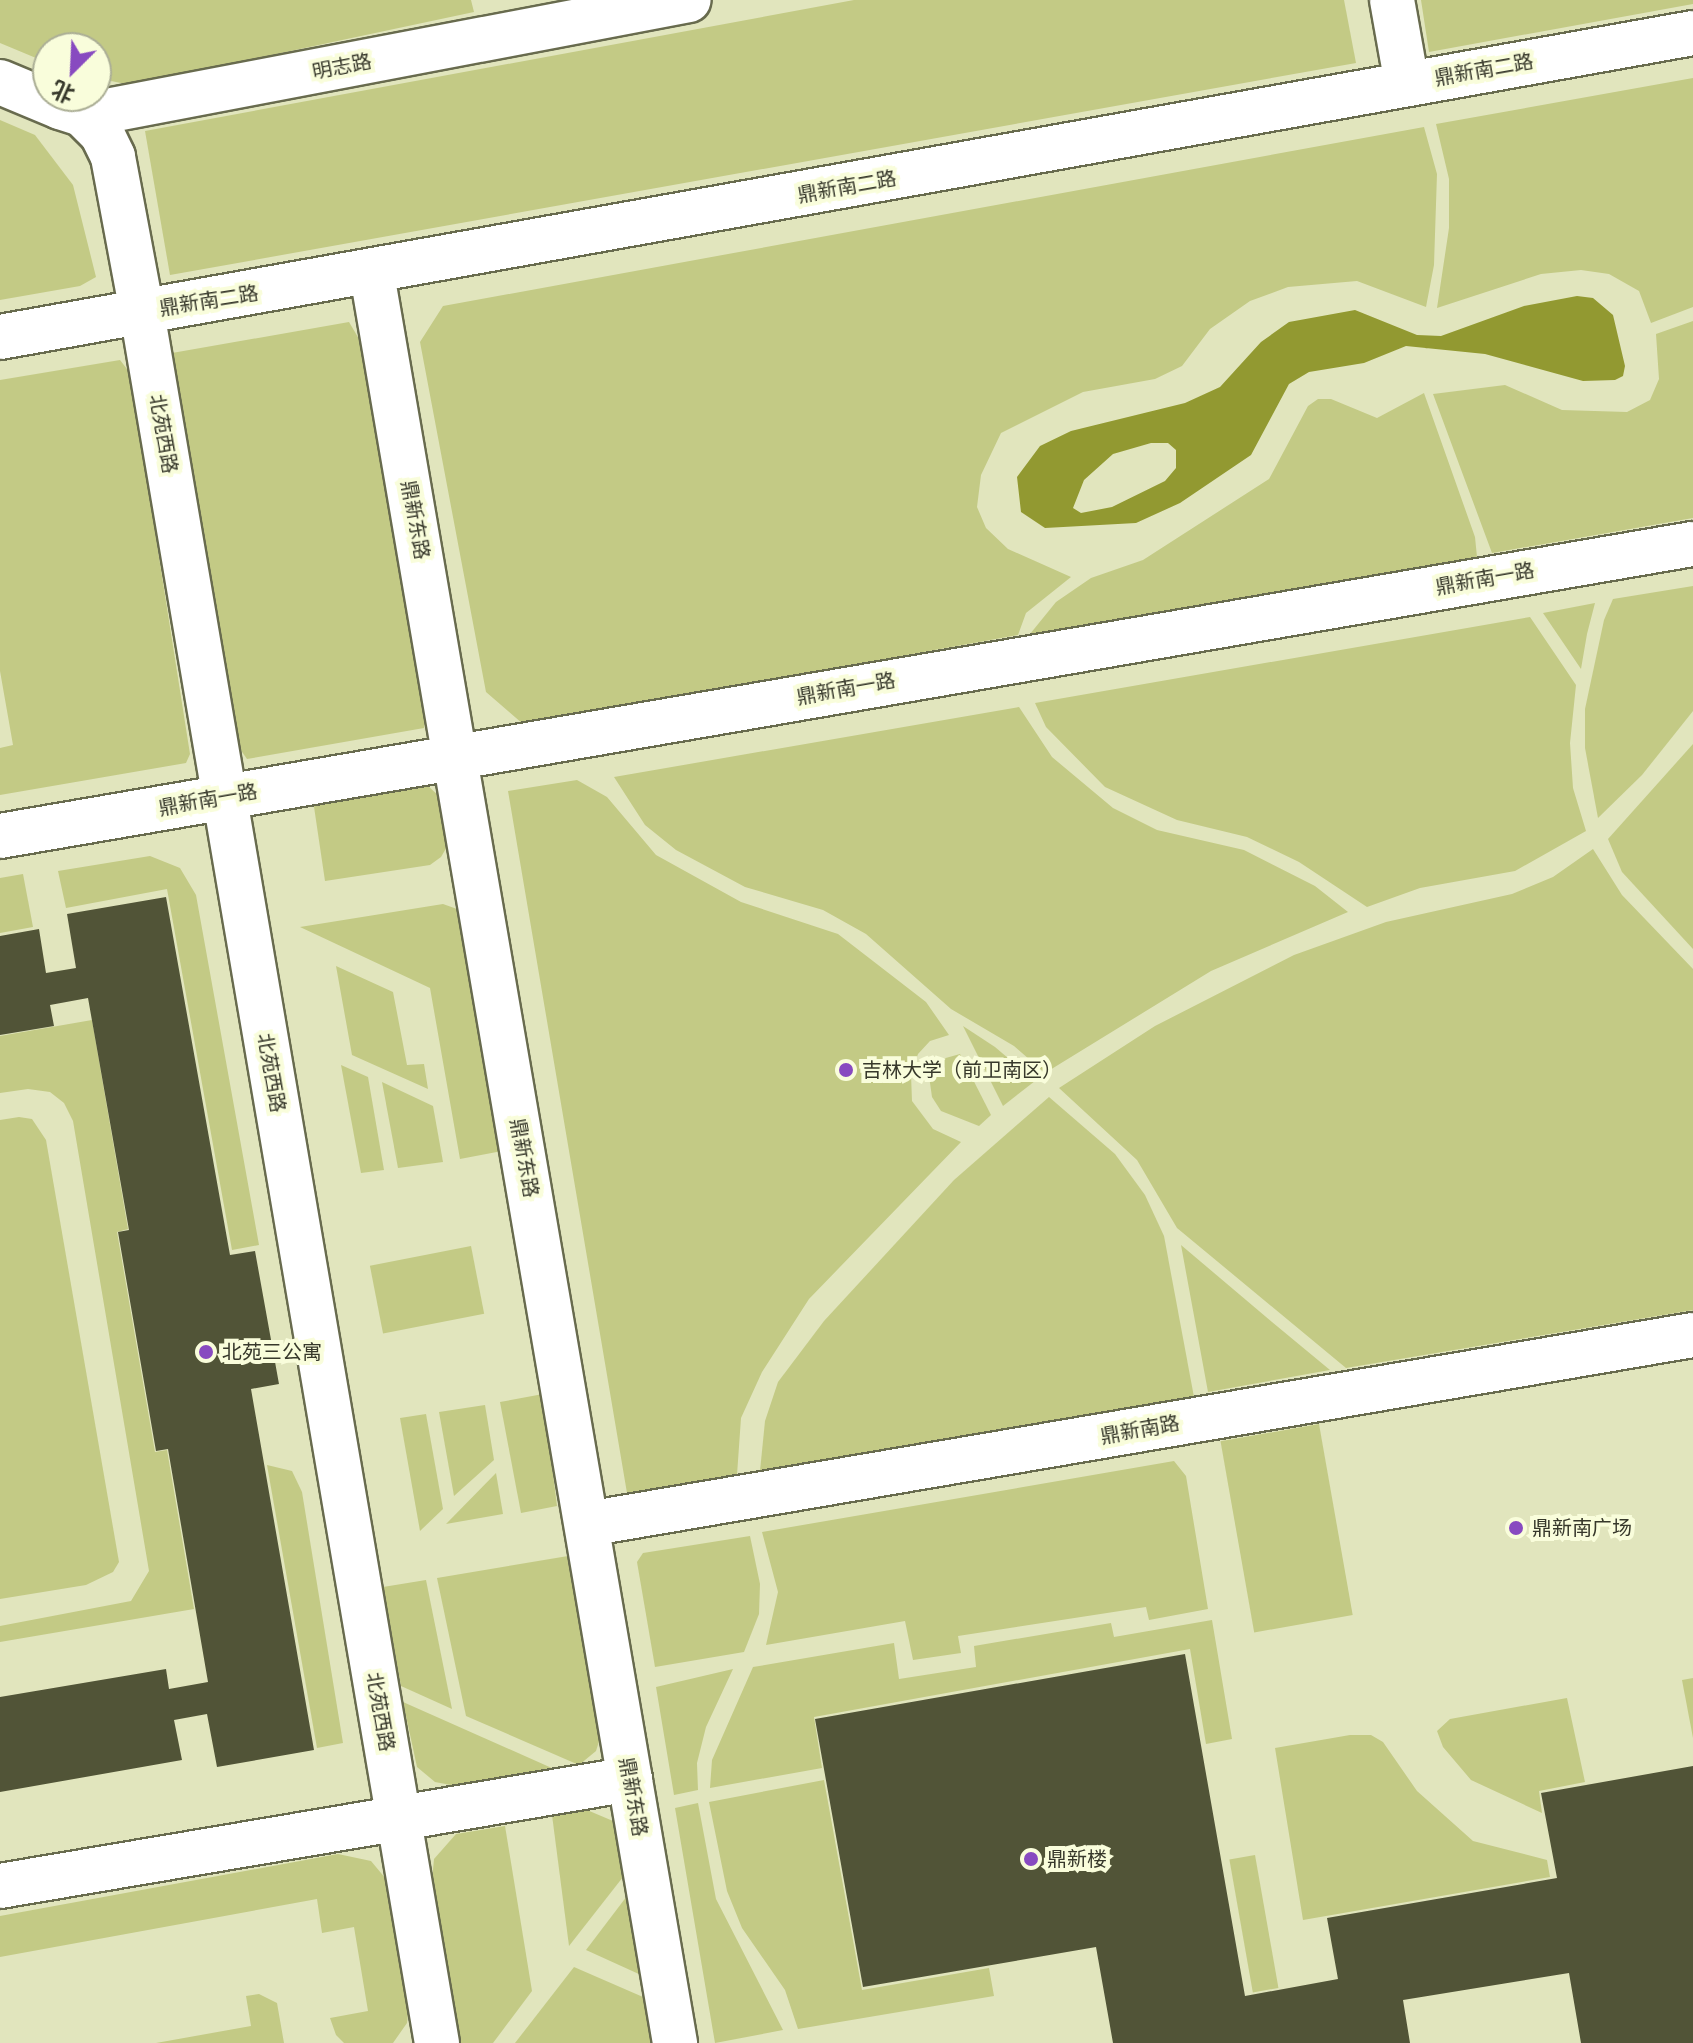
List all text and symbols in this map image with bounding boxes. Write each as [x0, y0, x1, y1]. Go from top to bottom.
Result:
north arrow [32, 32, 112, 112]
street label: 明志路 [310, 49, 374, 85]
street label: 鼎新南二路 [1433, 49, 1535, 91]
text: 北 [47, 75, 79, 109]
street label: 鼎新南二路 [796, 166, 898, 208]
street label: 鼎新南二路 [158, 281, 260, 321]
street label: 北苑西路 [144, 393, 182, 475]
street label: 鼎新东路 [396, 479, 434, 561]
street label: 鼎新南一路 [1434, 558, 1536, 600]
street label: 鼎新南一路 [795, 668, 897, 710]
street label: 鼎新南一路 [157, 779, 259, 821]
street label: 北苑西路 [252, 1032, 290, 1114]
place label: 吉林大学（前卫南区） [862, 1058, 1062, 1082]
marker: 吉林大学（前卫南区） [837, 1061, 855, 1079]
street label: 鼎新东路 [505, 1117, 543, 1199]
place label: 北苑三公寓 [222, 1340, 322, 1364]
marker: 北苑三公寓 [197, 1343, 215, 1361]
street label: 鼎新南路 [1099, 1411, 1181, 1449]
place label: 鼎新南广场 [1532, 1516, 1632, 1540]
marker: 鼎新南广场 [1507, 1519, 1525, 1537]
street label: 北苑西路 [361, 1671, 399, 1753]
street label: 鼎新东路 [614, 1756, 652, 1838]
place label: 鼎新楼 [1047, 1847, 1107, 1871]
marker: 鼎新楼 [1022, 1850, 1040, 1868]

